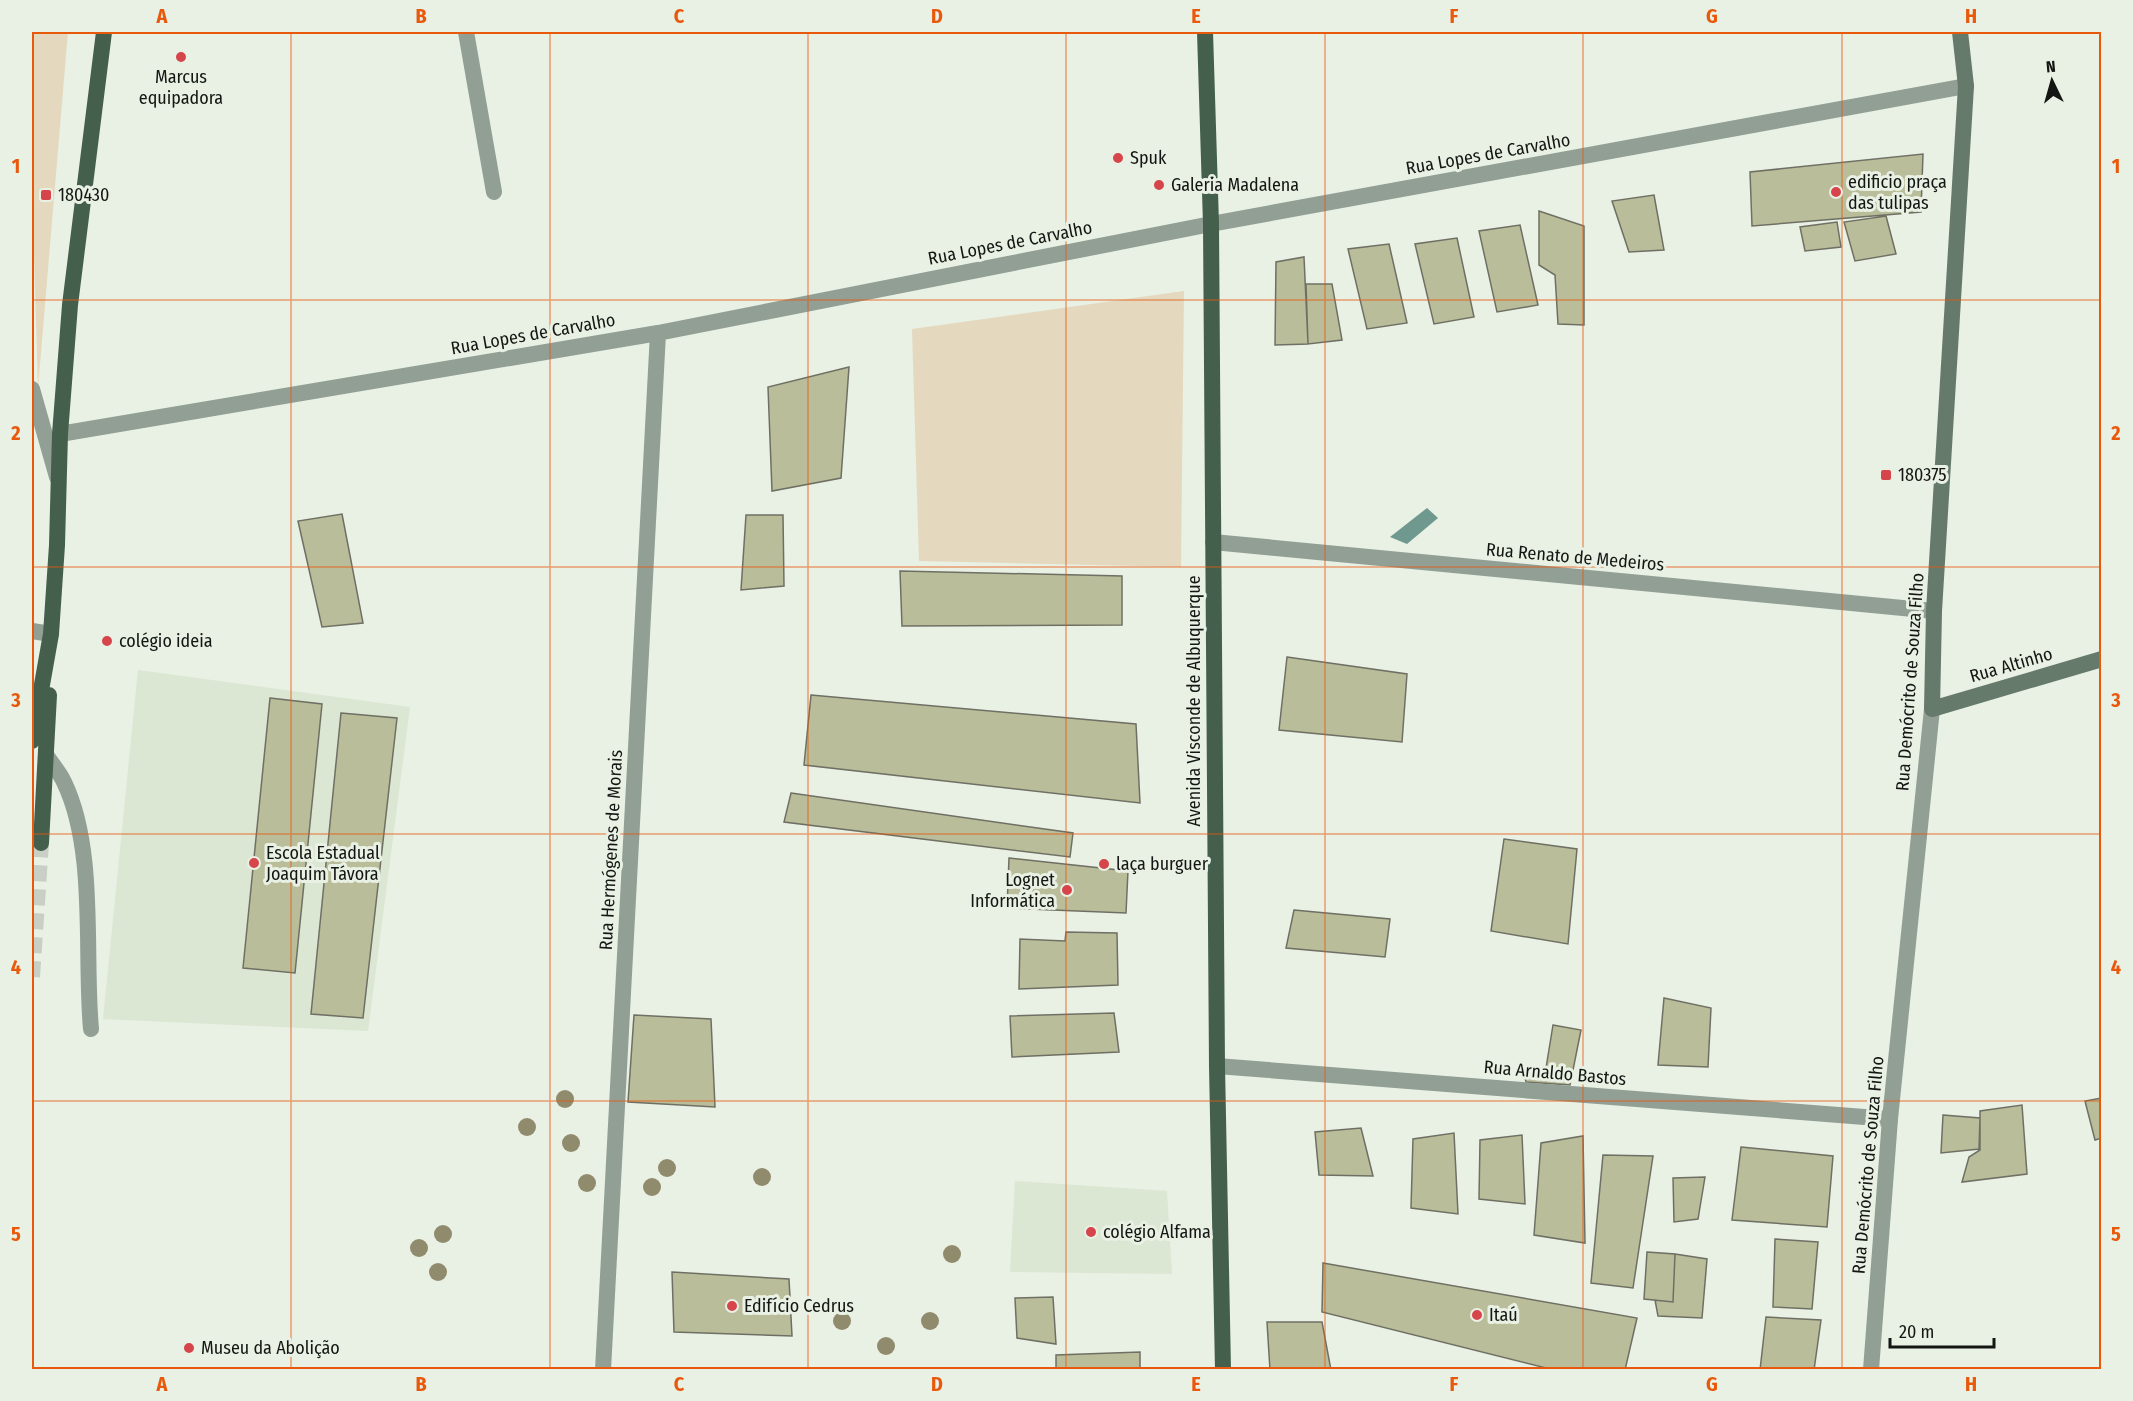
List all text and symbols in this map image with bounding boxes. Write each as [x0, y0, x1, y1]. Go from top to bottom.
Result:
text: A [156, 4, 169, 28]
text: B [415, 4, 427, 28]
text: C [674, 4, 685, 28]
text: D [931, 4, 943, 28]
text: E [1191, 4, 1201, 28]
text: F [1450, 4, 1459, 28]
text: G [1706, 4, 1718, 28]
text: H [1965, 4, 1977, 28]
marker: Marcus equipadora [174, 50, 188, 64]
north arrow [2022, 51, 2082, 111]
text: N [2045, 57, 2056, 76]
place label: Marcus equipadora [139, 66, 223, 109]
street label: Rua Lopes de Carvalho [1404, 129, 1572, 179]
place label: Spuk [1130, 147, 1167, 169]
marker: Spuk [1111, 151, 1125, 165]
text: 1 [12, 154, 20, 178]
text: 1 [2112, 154, 2120, 178]
place label: edificio praça das tulipas [1848, 171, 1947, 214]
place label: Galeria Madalena [1171, 174, 1299, 196]
marker: Galeria Madalena [1152, 178, 1166, 192]
place label: 180430 [58, 184, 109, 206]
marker: edificio praça das tulipas [1829, 185, 1843, 199]
marker: 180430 [39, 188, 53, 202]
street label: Rua Lopes de Carvalho [926, 216, 1094, 270]
street label: Rua Lopes de Carvalho [449, 309, 617, 359]
text: 2 [10, 421, 21, 445]
text: 2 [2110, 421, 2121, 445]
place label: 180375 [1898, 464, 1947, 486]
marker: 180375 [1879, 468, 1893, 482]
street label: Rua Renato de Medeiros [1485, 538, 1665, 576]
street label: Rua Demócrito de Souza Filho [1891, 572, 1929, 792]
street label: Avenida Visconde de Albuquerque [1183, 575, 1205, 827]
place label: colégio ideia [119, 630, 213, 652]
marker: colégio ideia [100, 634, 114, 648]
street label: Rua Altinho [1967, 643, 2055, 687]
text: 3 [10, 688, 21, 712]
text: 3 [2110, 688, 2121, 712]
street label: Rua Hermógenes de Morais [595, 749, 627, 951]
place label: Escola Estadual Joaquim Távora [266, 842, 380, 885]
place label: laça burguer [1116, 853, 1209, 875]
marker: Escola Estadual Joaquim Távora [247, 856, 261, 870]
marker: laça burguer [1097, 857, 1111, 871]
place label: Lognet Informática [970, 869, 1055, 912]
marker: Lognet Informática [1060, 883, 1074, 897]
text: 4 [11, 955, 21, 979]
text: 4 [2111, 955, 2121, 979]
street label: Rua Demócrito de Souza Filho [1848, 1055, 1888, 1275]
street label: Rua Arnaldo Bastos [1483, 1056, 1628, 1090]
place label: colégio Alfama [1103, 1221, 1211, 1243]
text: 5 [11, 1222, 21, 1246]
text: 5 [2111, 1222, 2121, 1246]
marker: colégio Alfama [1084, 1225, 1098, 1239]
place label: Edifício Cedrus [744, 1295, 854, 1317]
marker: Edifício Cedrus [725, 1299, 739, 1313]
place label: Itaú [1489, 1304, 1518, 1326]
marker: Itaú [1470, 1308, 1484, 1322]
scale bar [1890, 1311, 1994, 1349]
text: 20 m [1899, 1321, 1934, 1343]
place label: Museu da Abolição [201, 1337, 340, 1359]
marker: Museu da Abolição [182, 1341, 196, 1355]
text: A [156, 1372, 169, 1396]
text: B [415, 1372, 427, 1396]
text: C [674, 1372, 685, 1396]
text: D [931, 1372, 943, 1396]
text: E [1191, 1372, 1201, 1396]
text: F [1450, 1372, 1459, 1396]
text: G [1706, 1372, 1718, 1396]
text: H [1965, 1372, 1977, 1396]

